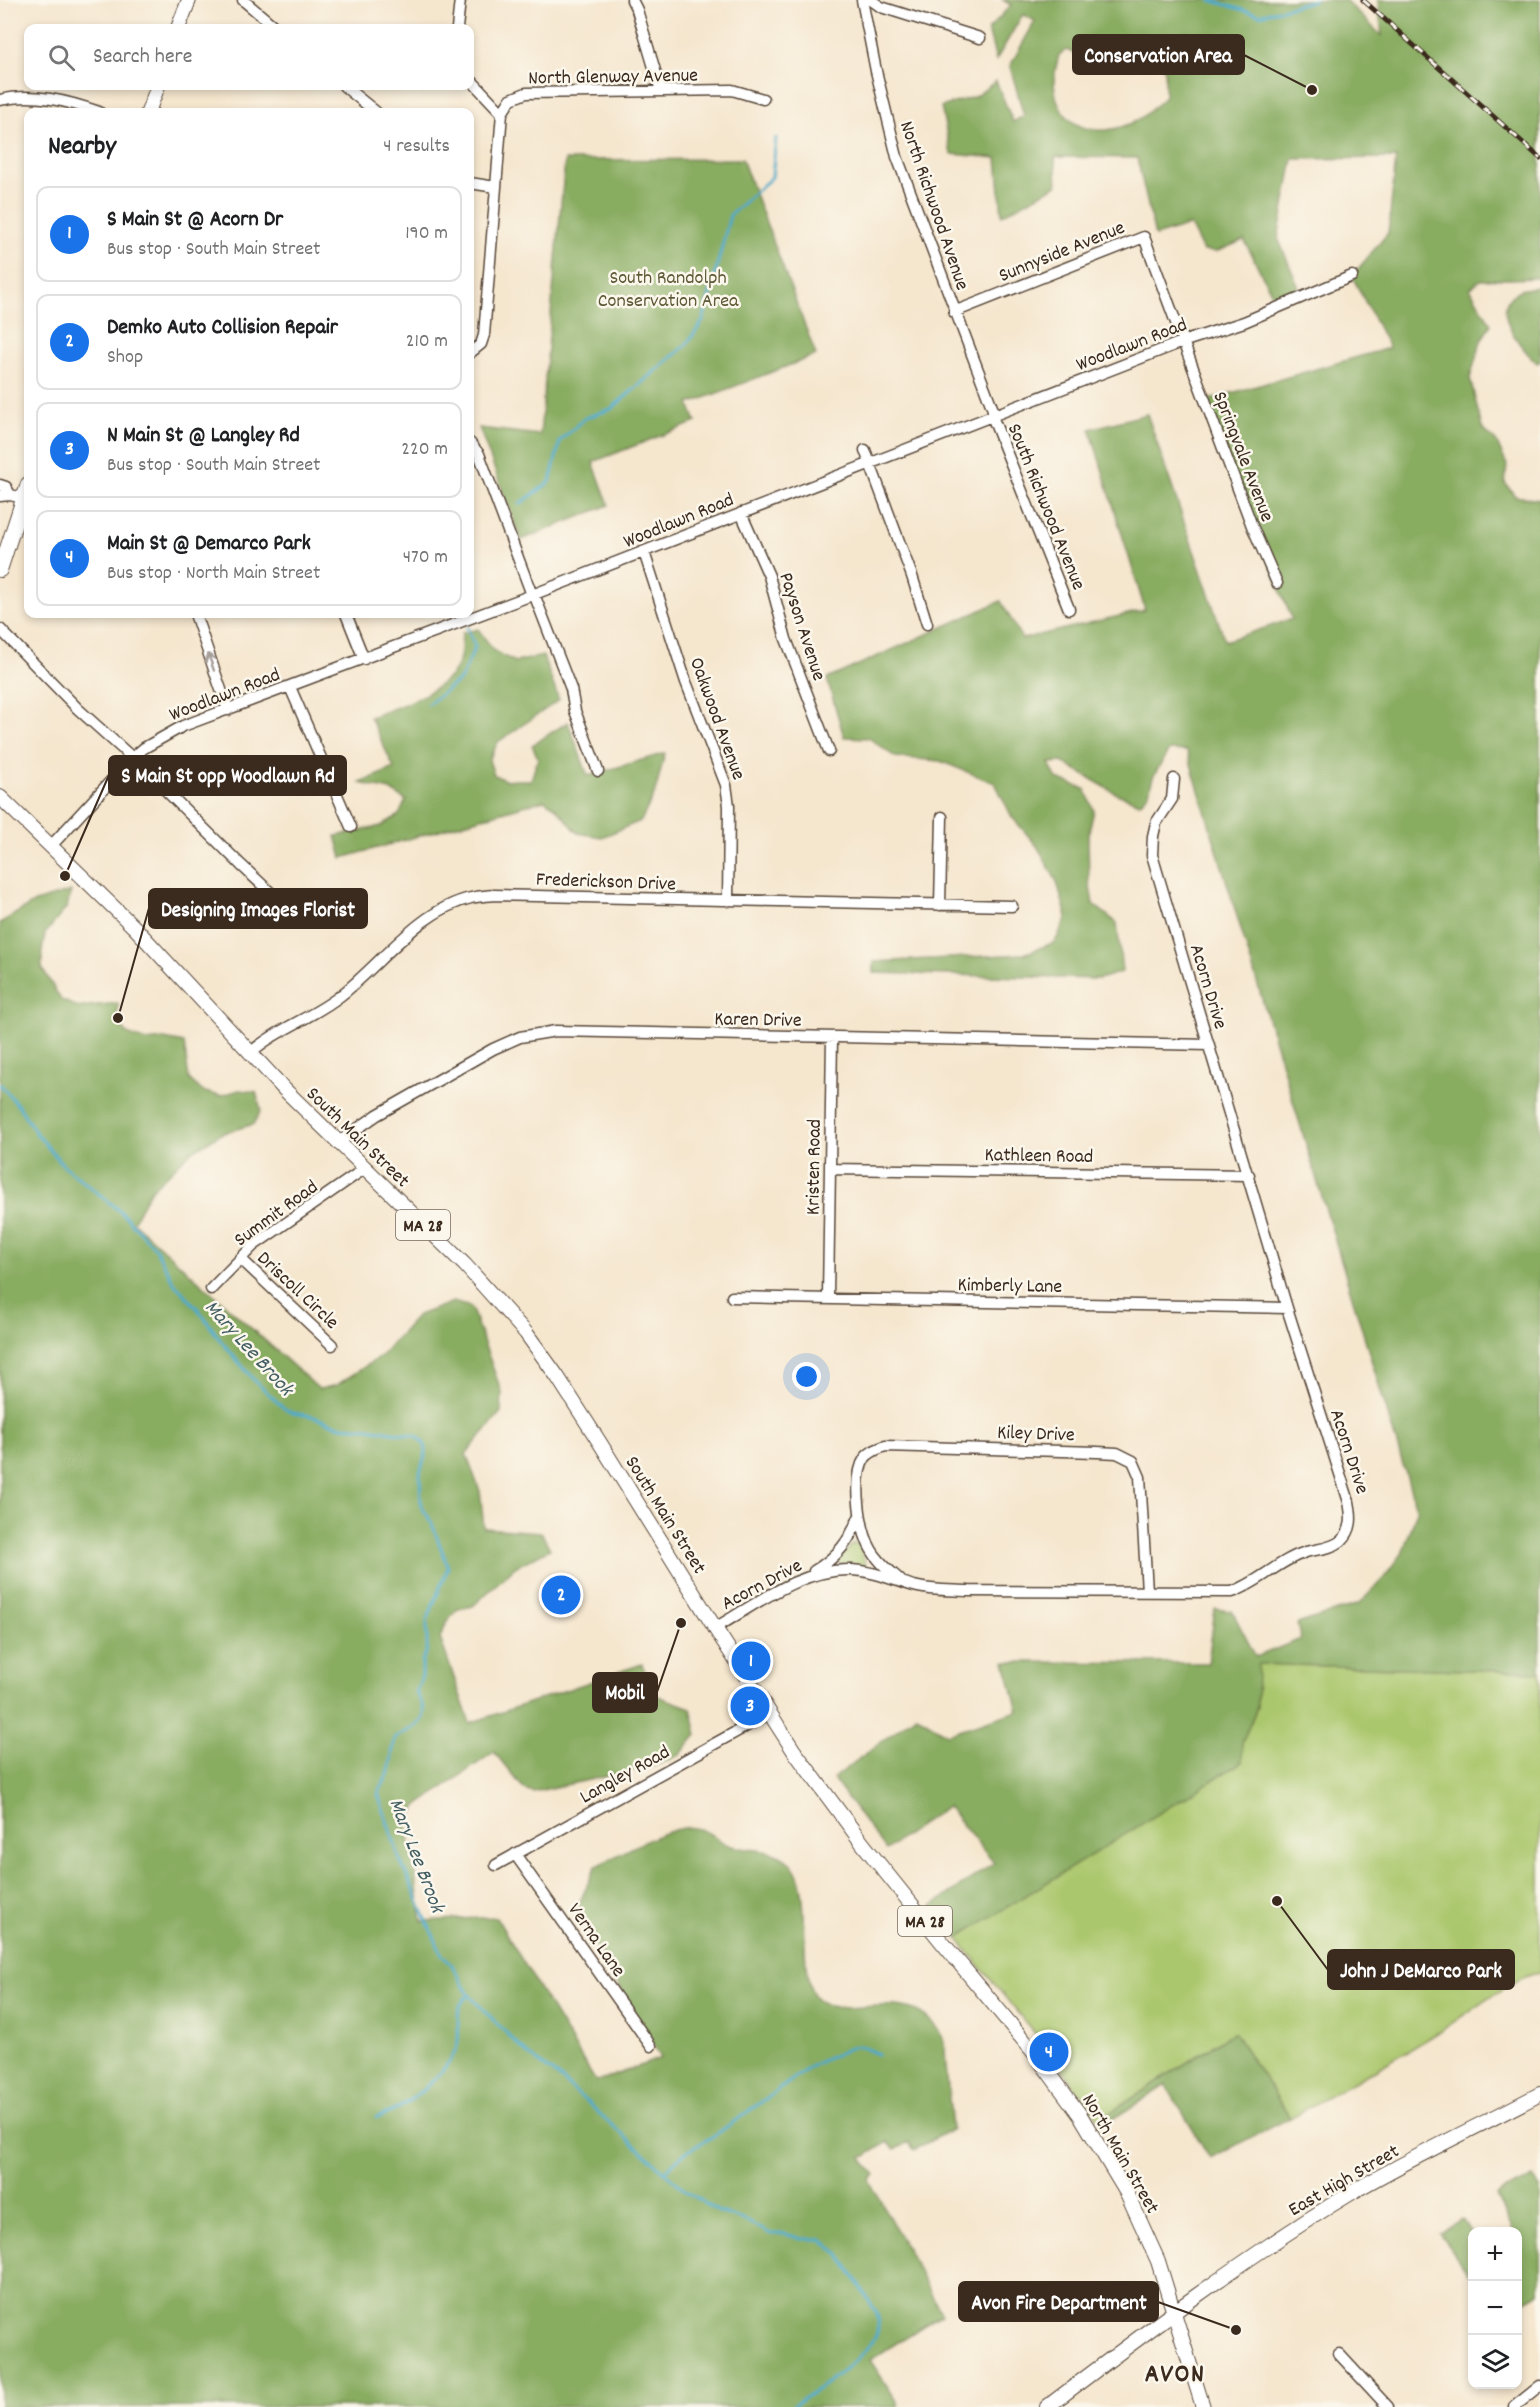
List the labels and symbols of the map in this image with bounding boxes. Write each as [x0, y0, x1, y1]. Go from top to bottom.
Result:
callout: Conservation Area [1073, 35, 1244, 74]
text: Conservation Area [1084, 43, 1233, 73]
street label: North Glenway Avenue [528, 63, 698, 93]
street label: North Richwood Avenue [891, 118, 975, 295]
street label: Sunnyside Avenue [995, 215, 1129, 291]
park label: South Randolph Conservation Area [598, 265, 739, 316]
street label: Woodlawn Road [1072, 312, 1192, 380]
street label: Springvale Avenue [1204, 388, 1280, 527]
street label: South Richwood Avenue [999, 420, 1092, 595]
street label: Woodlawn Road [620, 487, 739, 557]
street label: Payson Avenue [770, 569, 832, 685]
one-way arrow [205, 653, 216, 672]
street label: Oakwood Avenue [681, 654, 751, 784]
street label: Woodlawn Road [165, 662, 285, 730]
callout: S Main St opp Woodlawn Rd [109, 756, 346, 795]
text: S Main St opp Woodlawn Rd [121, 763, 335, 793]
street label: Frederickson Drive [535, 867, 677, 899]
callout: Designing Images Florist [149, 889, 367, 928]
text: Designing Images Florist [161, 897, 355, 927]
street label: Acorn Drive [1181, 941, 1233, 1033]
street label: Karen Drive [714, 1006, 802, 1036]
street label: South Main Street [299, 1081, 415, 1195]
street label: Kristen Road [800, 1119, 830, 1215]
street label: Kathleen Road [984, 1142, 1094, 1172]
street label: Summit Road [229, 1174, 325, 1255]
road number: MA 28 [396, 1210, 450, 1240]
street label: Driscoll Circle [250, 1246, 344, 1337]
street label: Kimberly Lane [957, 1272, 1063, 1302]
water label: Mary Lee Brook [196, 1294, 301, 1405]
your location [792, 1362, 821, 1391]
street label: Acorn Drive [1321, 1406, 1375, 1498]
street label: Kiley Drive [997, 1420, 1075, 1450]
street label: South Main Street [617, 1451, 712, 1580]
street label: Acorn Drive [717, 1553, 808, 1619]
pin: 2 [542, 1572, 580, 1618]
pin: 1 [732, 1638, 771, 1684]
callout: Mobil [593, 1673, 657, 1712]
text: Mobil [605, 1680, 646, 1710]
pin: 3 [730, 1684, 770, 1728]
street label: Langley Road [575, 1739, 676, 1812]
water label: Mary Lee Brook [380, 1795, 452, 1920]
street label: Verna Lane [560, 1898, 631, 1984]
road number: MA 28 [898, 1906, 952, 1936]
callout: John J DeMarco Park [1328, 1950, 1514, 1989]
text: John J DeMarco Park [1340, 1958, 1502, 1988]
pin: 4 [1030, 2030, 1068, 2074]
street label: North Main Street [1074, 2089, 1165, 2220]
street label: East High Street [1284, 2139, 1405, 2225]
callout: Avon Fire Department [959, 2282, 1158, 2321]
text: Avon Fire Department [971, 2290, 1147, 2320]
district label: AVON [1145, 2357, 1205, 2394]

